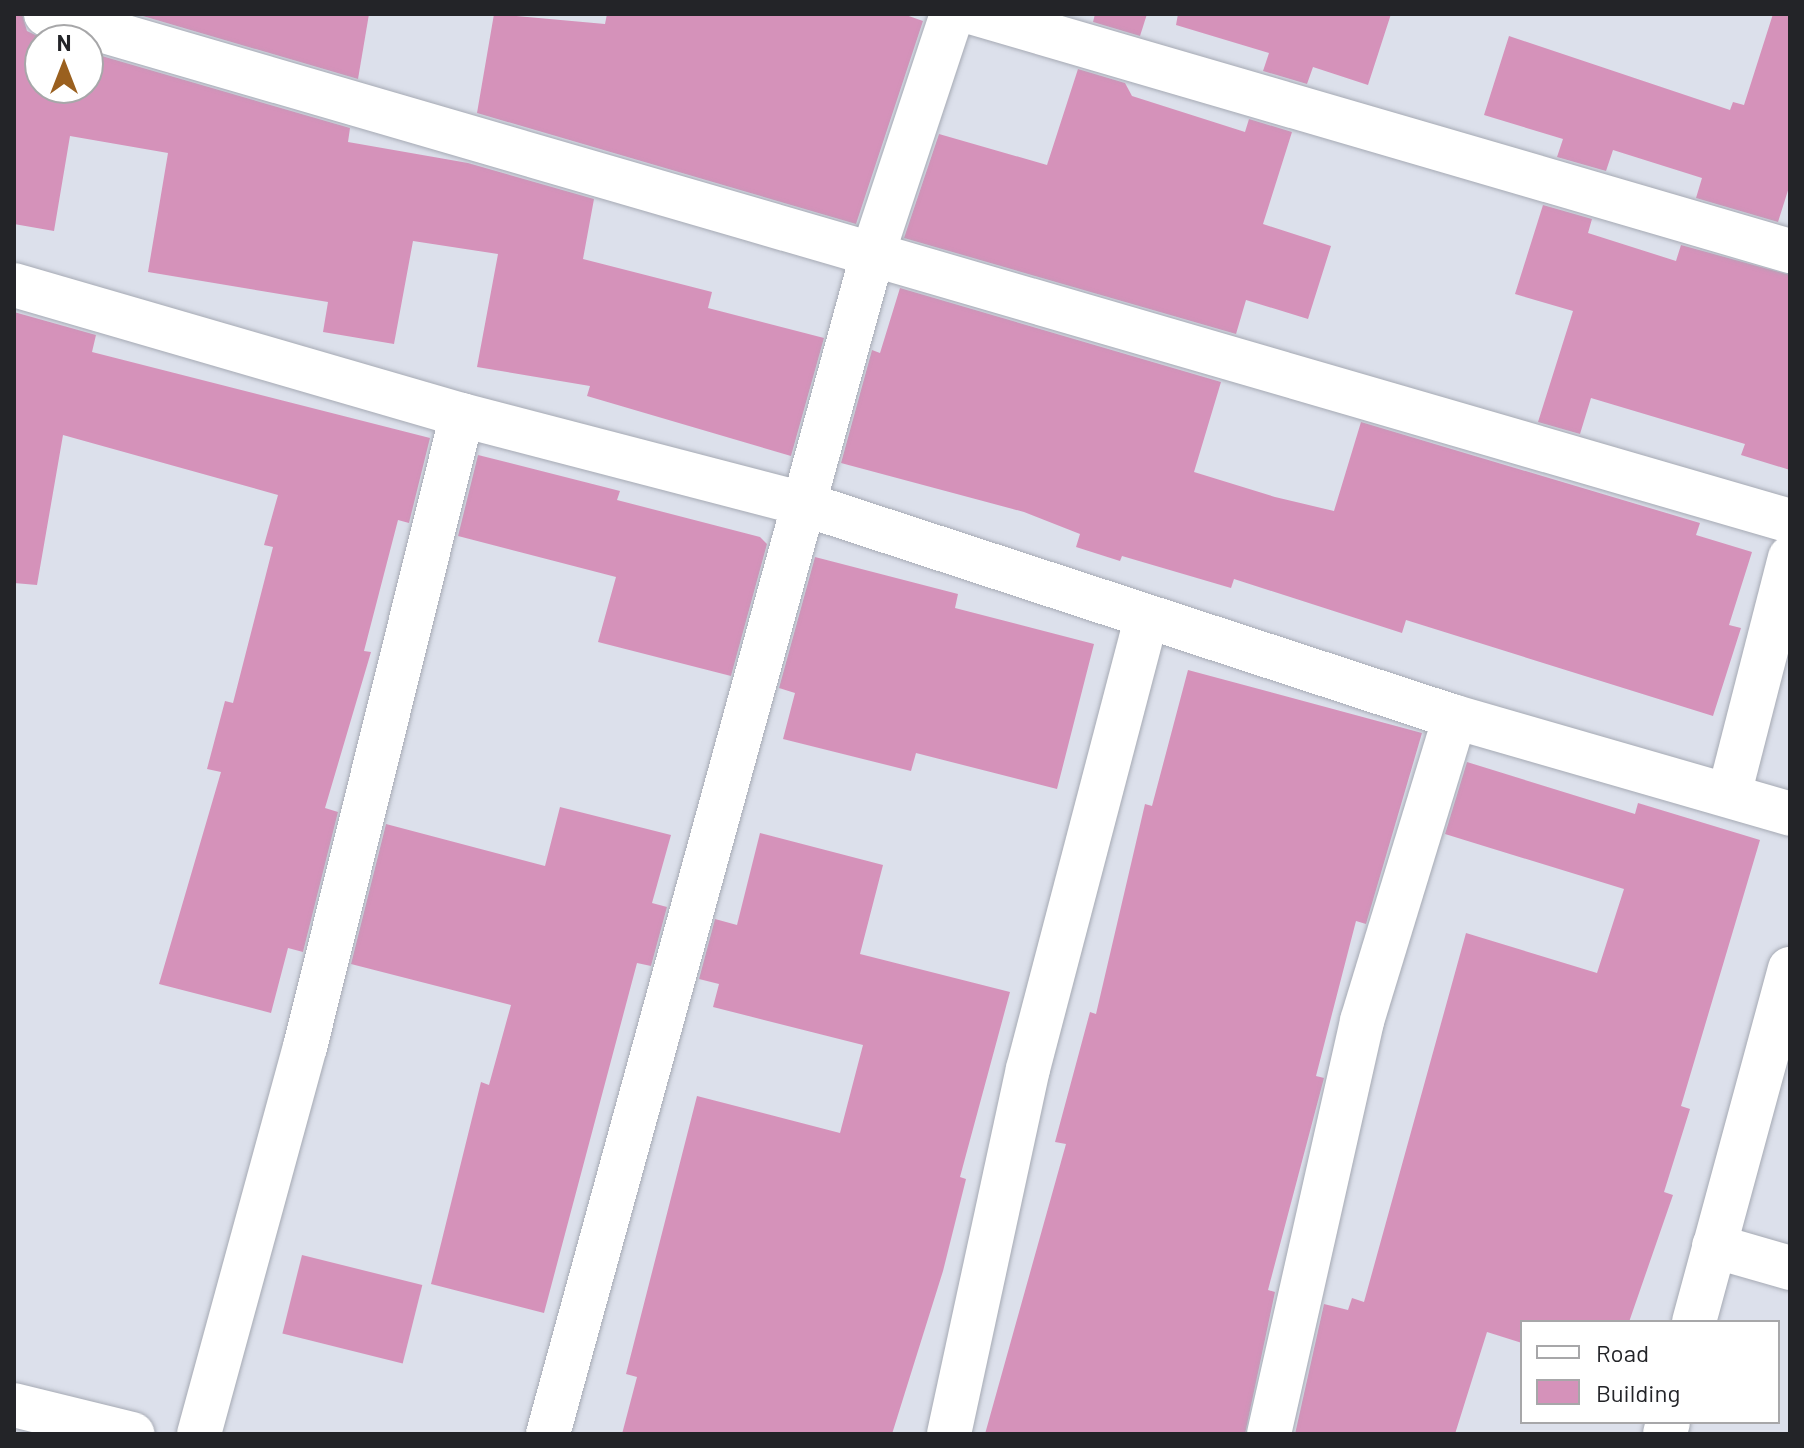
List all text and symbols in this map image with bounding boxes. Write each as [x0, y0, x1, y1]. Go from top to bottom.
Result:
north arrow [24, 24, 104, 104]
text: N [57, 29, 71, 55]
legend [1520, 1320, 1780, 1424]
text: Road [1596, 1338, 1649, 1367]
text: Building [1596, 1378, 1680, 1407]

